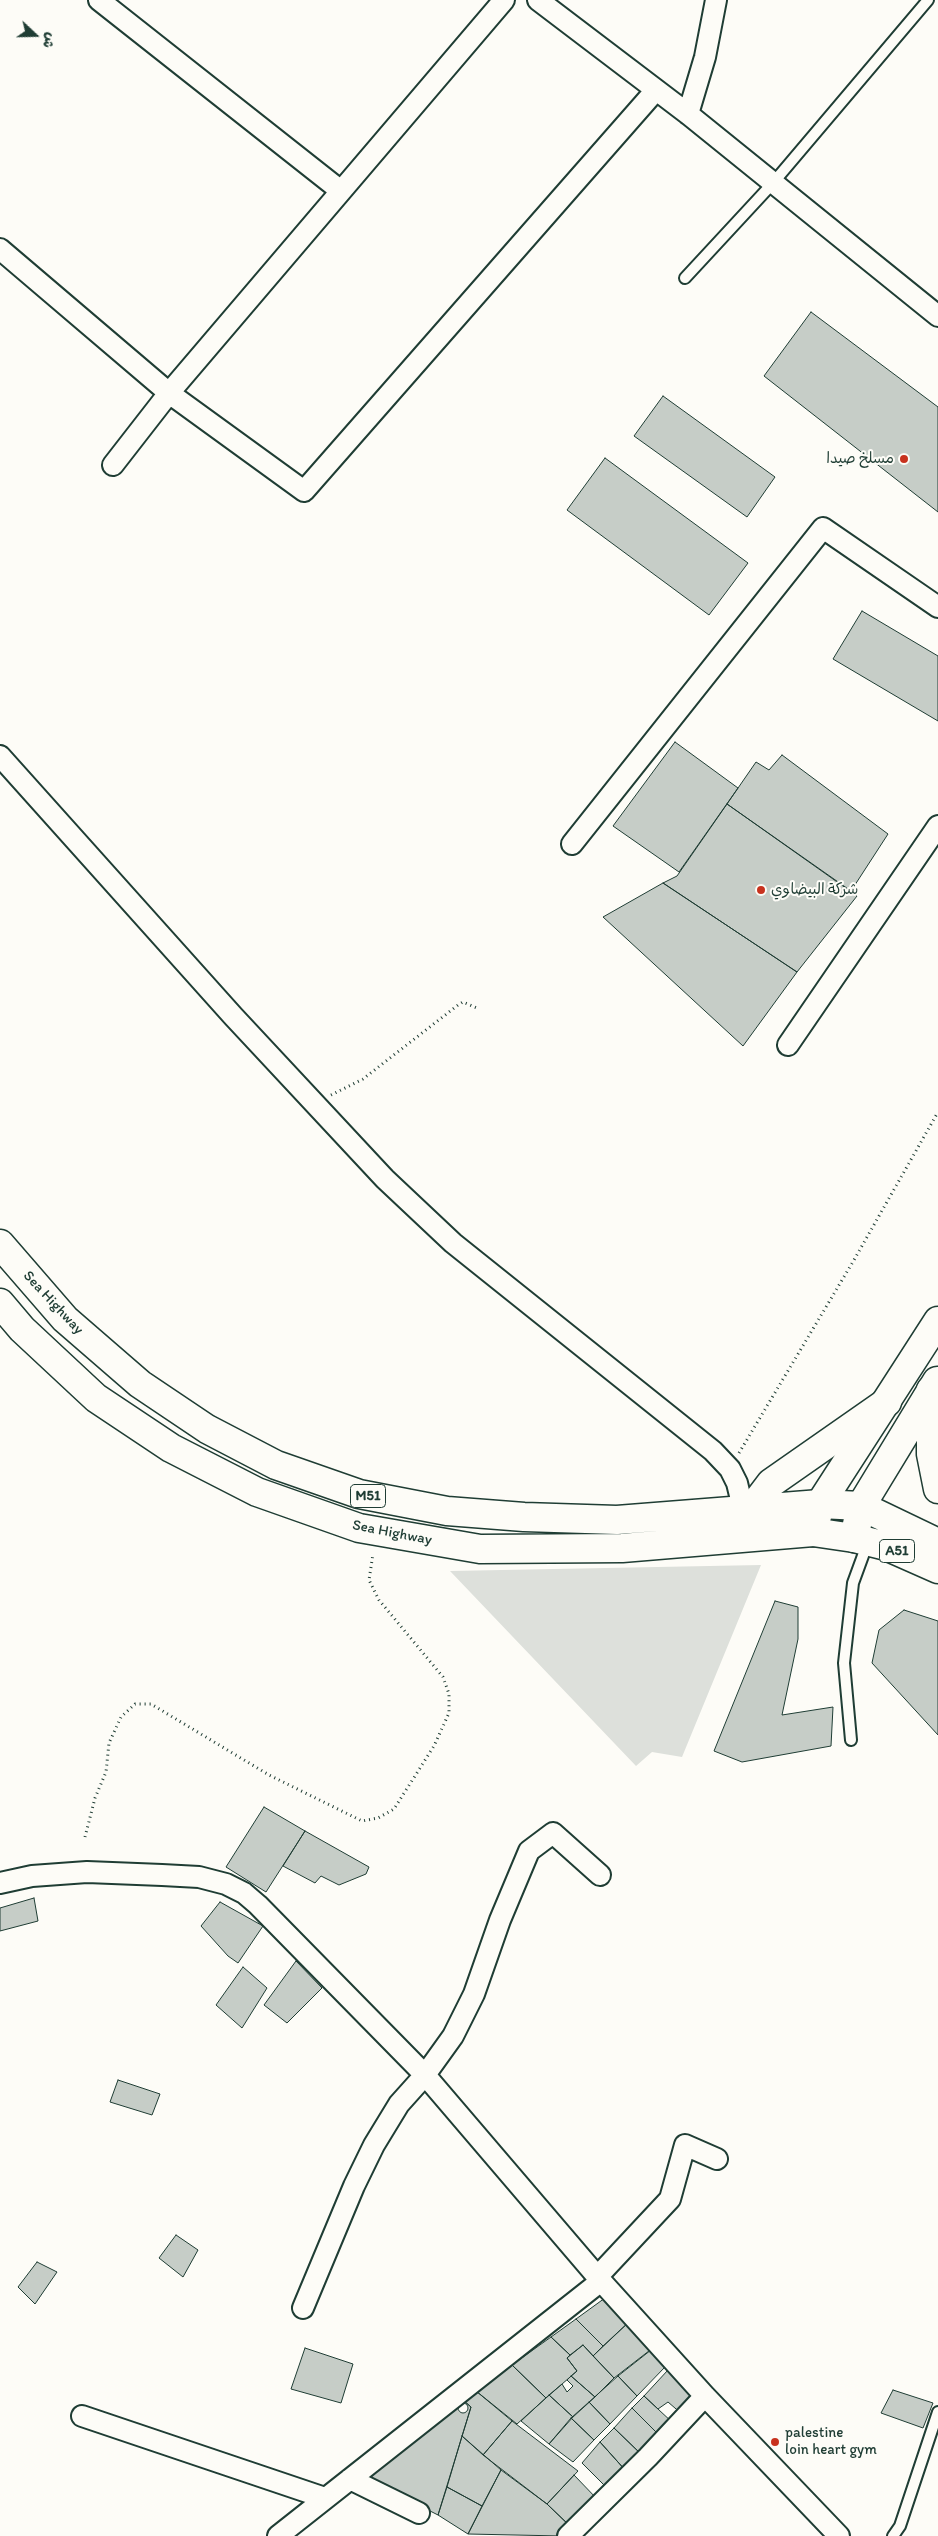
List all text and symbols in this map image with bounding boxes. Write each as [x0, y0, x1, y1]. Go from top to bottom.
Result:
north arrow [10, 10, 60, 60]
text: ش [39, 30, 60, 51]
place label: مسلخ صيدا [826, 450, 894, 468]
marker: مسلخ صيدا [898, 453, 910, 465]
place label: شركة البيضاوي [771, 881, 858, 899]
marker: شركة البيضاوي [755, 884, 767, 896]
street label: Sea Highway [19, 1267, 87, 1339]
road number: M51 [350, 1484, 386, 1508]
street label: Sea Highway [351, 1516, 433, 1550]
road number: A51 [880, 1540, 914, 1562]
place label: palestine loin heart gym [785, 2424, 877, 2459]
marker: palestine loin heart gym [769, 2436, 781, 2448]

